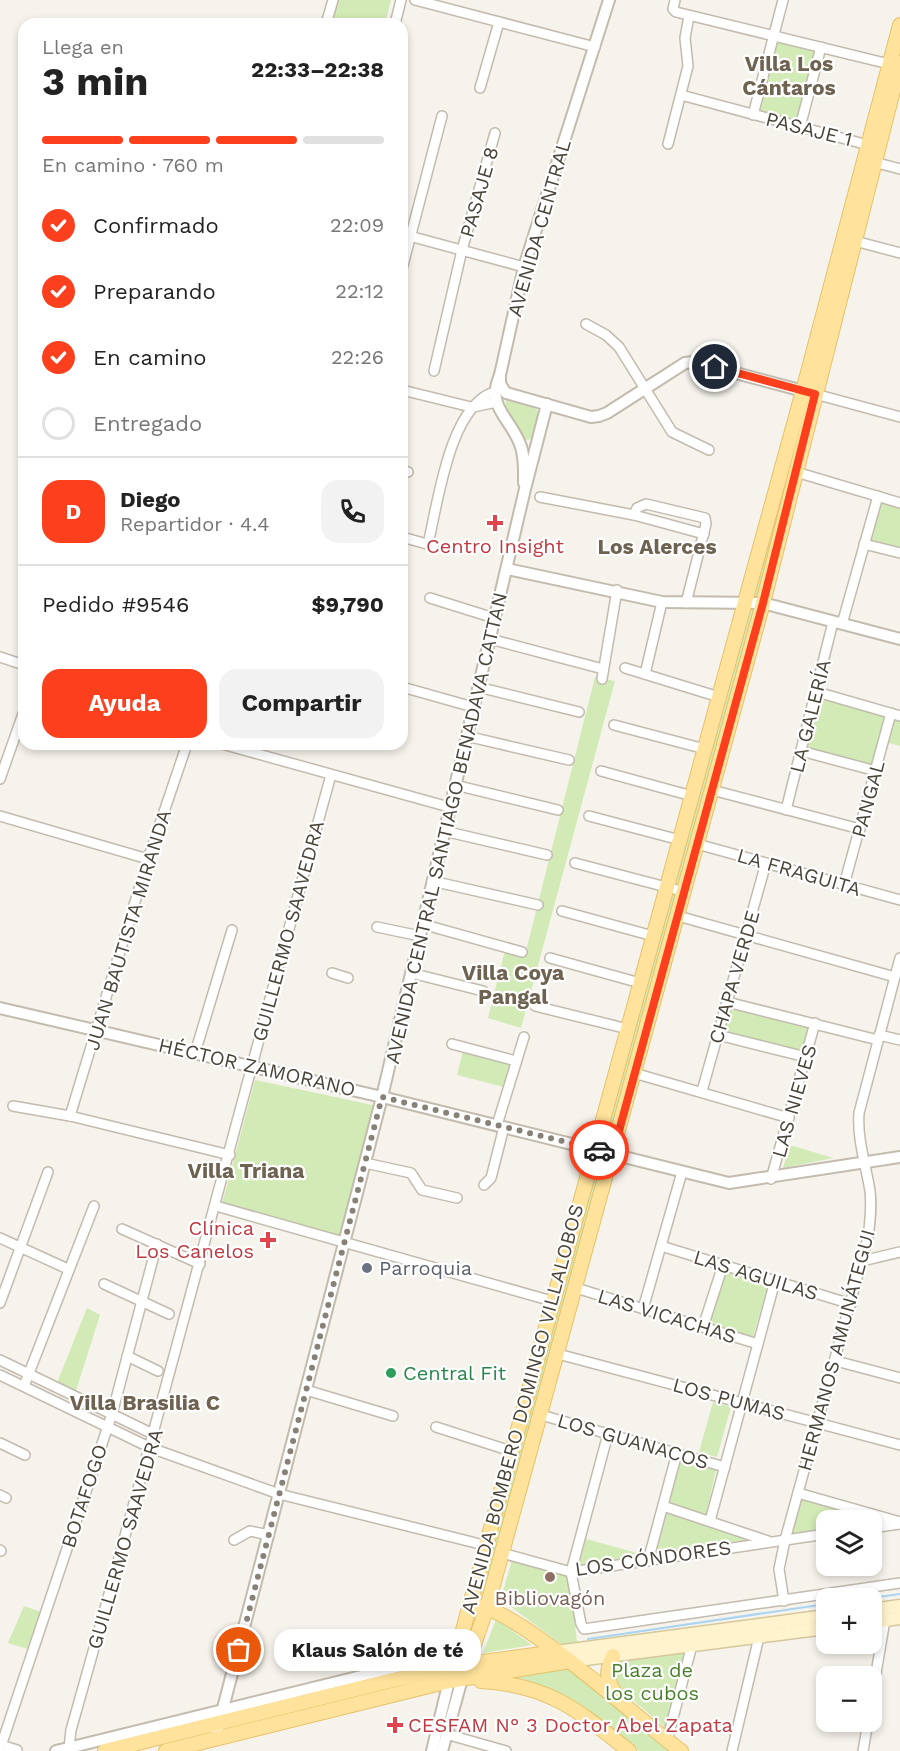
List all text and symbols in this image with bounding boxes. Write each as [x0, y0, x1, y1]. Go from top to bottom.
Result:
text: Llega en [42, 35, 124, 59]
district label: Villa Los Cántaros [742, 51, 836, 100]
text: 22:33–22:38 [251, 57, 384, 82]
text: 3 min [42, 59, 149, 104]
street label: PASAJE 1 [763, 107, 855, 151]
street label: AVENIDA CENTRAL [502, 137, 576, 319]
street label: PASAJE 8 [455, 144, 503, 240]
text: En camino · 760 m [42, 153, 224, 177]
icon: check [42, 209, 75, 242]
text: Confirmado [93, 213, 219, 238]
text: 22:09 [330, 213, 384, 237]
icon: check [42, 275, 75, 308]
text: Preparando [93, 279, 216, 304]
text: 22:12 [335, 279, 384, 303]
icon: check [42, 341, 75, 374]
pin [689, 341, 740, 392]
text: En camino [93, 345, 207, 370]
text: 22:26 [331, 345, 384, 369]
icon: home [698, 350, 731, 383]
text: Entregado [93, 411, 202, 436]
button: phone [321, 480, 384, 543]
text: Diego [120, 487, 180, 512]
text: D [66, 499, 81, 524]
text: Repartidor · 4.4 [120, 512, 269, 536]
marker: Centro Insight [486, 514, 504, 532]
place label: Centro Insight [426, 534, 565, 558]
district label: Los Alerces [597, 534, 717, 559]
street label: AVENIDA CENTRAL SANTIAGO BENADAVA CATTAN [380, 590, 512, 1066]
text: Pedido #9546 [42, 592, 189, 617]
text: $9,790 [311, 592, 384, 617]
street label: LA GALERÍA [784, 657, 836, 775]
button: Ayuda [42, 669, 207, 738]
button: Compartir [219, 669, 384, 738]
street label: PANGAL [846, 758, 890, 840]
street label: JUAN BAUTISTA MIRANDA [80, 807, 176, 1053]
street label: GUILLERMO SAAVEDRA [247, 818, 329, 1044]
street label: LA FRAGUITA [734, 843, 864, 901]
street label: CHAPA VERDE [704, 908, 764, 1046]
district label: Villa Coya Pangal [462, 960, 565, 1009]
street label: HÉCTOR ZAMORANO [156, 1033, 358, 1101]
street label: LAS NIEVES [766, 1042, 822, 1160]
courier [569, 1120, 629, 1180]
icon: car [583, 1134, 616, 1167]
district label: Villa Triana [188, 1158, 305, 1183]
street label: AVENIDA BOMBERO DOMINGO VILLALOBOS [456, 1201, 588, 1617]
place label: Clínica Los Canelos [135, 1216, 254, 1263]
street label: HERMANOS AMUNÁTEGUI [792, 1227, 880, 1473]
marker: Clínica Los Canelos [259, 1231, 277, 1249]
street label: LAS AGUILAS [691, 1245, 821, 1305]
place label: Parroquia [379, 1256, 472, 1280]
marker: Parroquia [360, 1261, 374, 1275]
street label: LAS VICACHAS [595, 1284, 739, 1348]
place label: Central Fit [403, 1361, 507, 1385]
marker: Central Fit [384, 1366, 398, 1380]
street label: LOS PUMAS [670, 1372, 788, 1426]
district label: Villa Brasilia C [70, 1390, 220, 1415]
street label: LOS GUANACOS [555, 1408, 711, 1474]
street label: GUILLERMO SAAVEDRA [82, 1426, 168, 1652]
street label: BOTAFOGO [56, 1441, 112, 1551]
map controls [816, 1510, 882, 1732]
button: layers [816, 1510, 882, 1576]
street label: LOS CÓNDORES [573, 1535, 733, 1581]
marker: Bibliovagón [543, 1570, 557, 1584]
place label: Bibliovagón [495, 1586, 605, 1610]
button: + [816, 1588, 882, 1654]
pin [213, 1624, 264, 1675]
callout: Klaus Salón de té [275, 1629, 482, 1671]
icon: bag [222, 1633, 255, 1666]
text: Klaus Salón de té [292, 1638, 463, 1662]
park label: Plaza de los cubos [605, 1658, 699, 1705]
button: − [816, 1666, 882, 1732]
place label: CESFAM N° 3 Doctor Abel Zapata [408, 1713, 733, 1737]
marker: CESFAM N° 3 Doctor Abel Zapata [386, 1716, 404, 1734]

